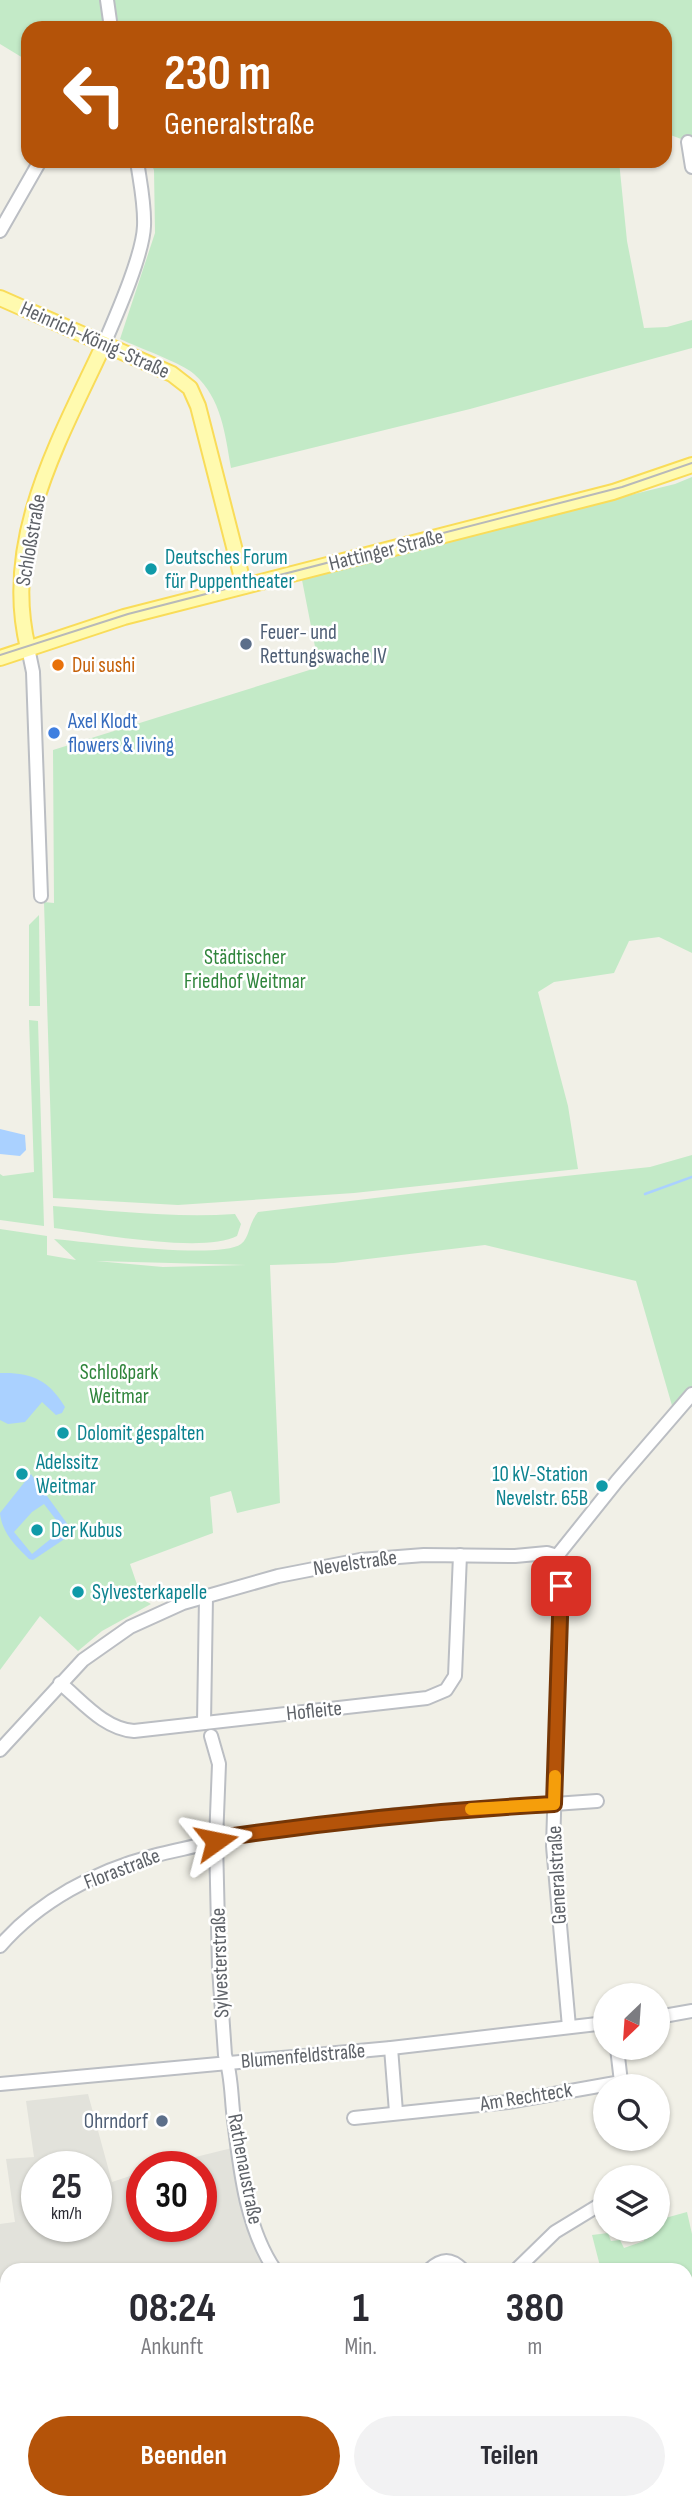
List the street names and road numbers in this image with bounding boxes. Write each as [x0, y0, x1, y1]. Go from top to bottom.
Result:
street label: Heinrich-König-Straße [17, 296, 173, 384]
street label: Schloßstraße [11, 492, 51, 588]
street label: Hattinger Straße [326, 524, 446, 576]
street label: Nevelstraße [312, 1545, 398, 1581]
street label: Hofleite [285, 1696, 343, 1726]
street label: Generalstraße [542, 1825, 572, 1925]
street label: Florastraße [80, 1843, 164, 1895]
street label: Sylvesterstraße [206, 1907, 234, 2019]
street label: Blumenfeldstraße [240, 2038, 366, 2074]
street label: Am Rechteck [477, 2077, 574, 2117]
street label: Rathenaustraße [222, 2112, 268, 2226]

